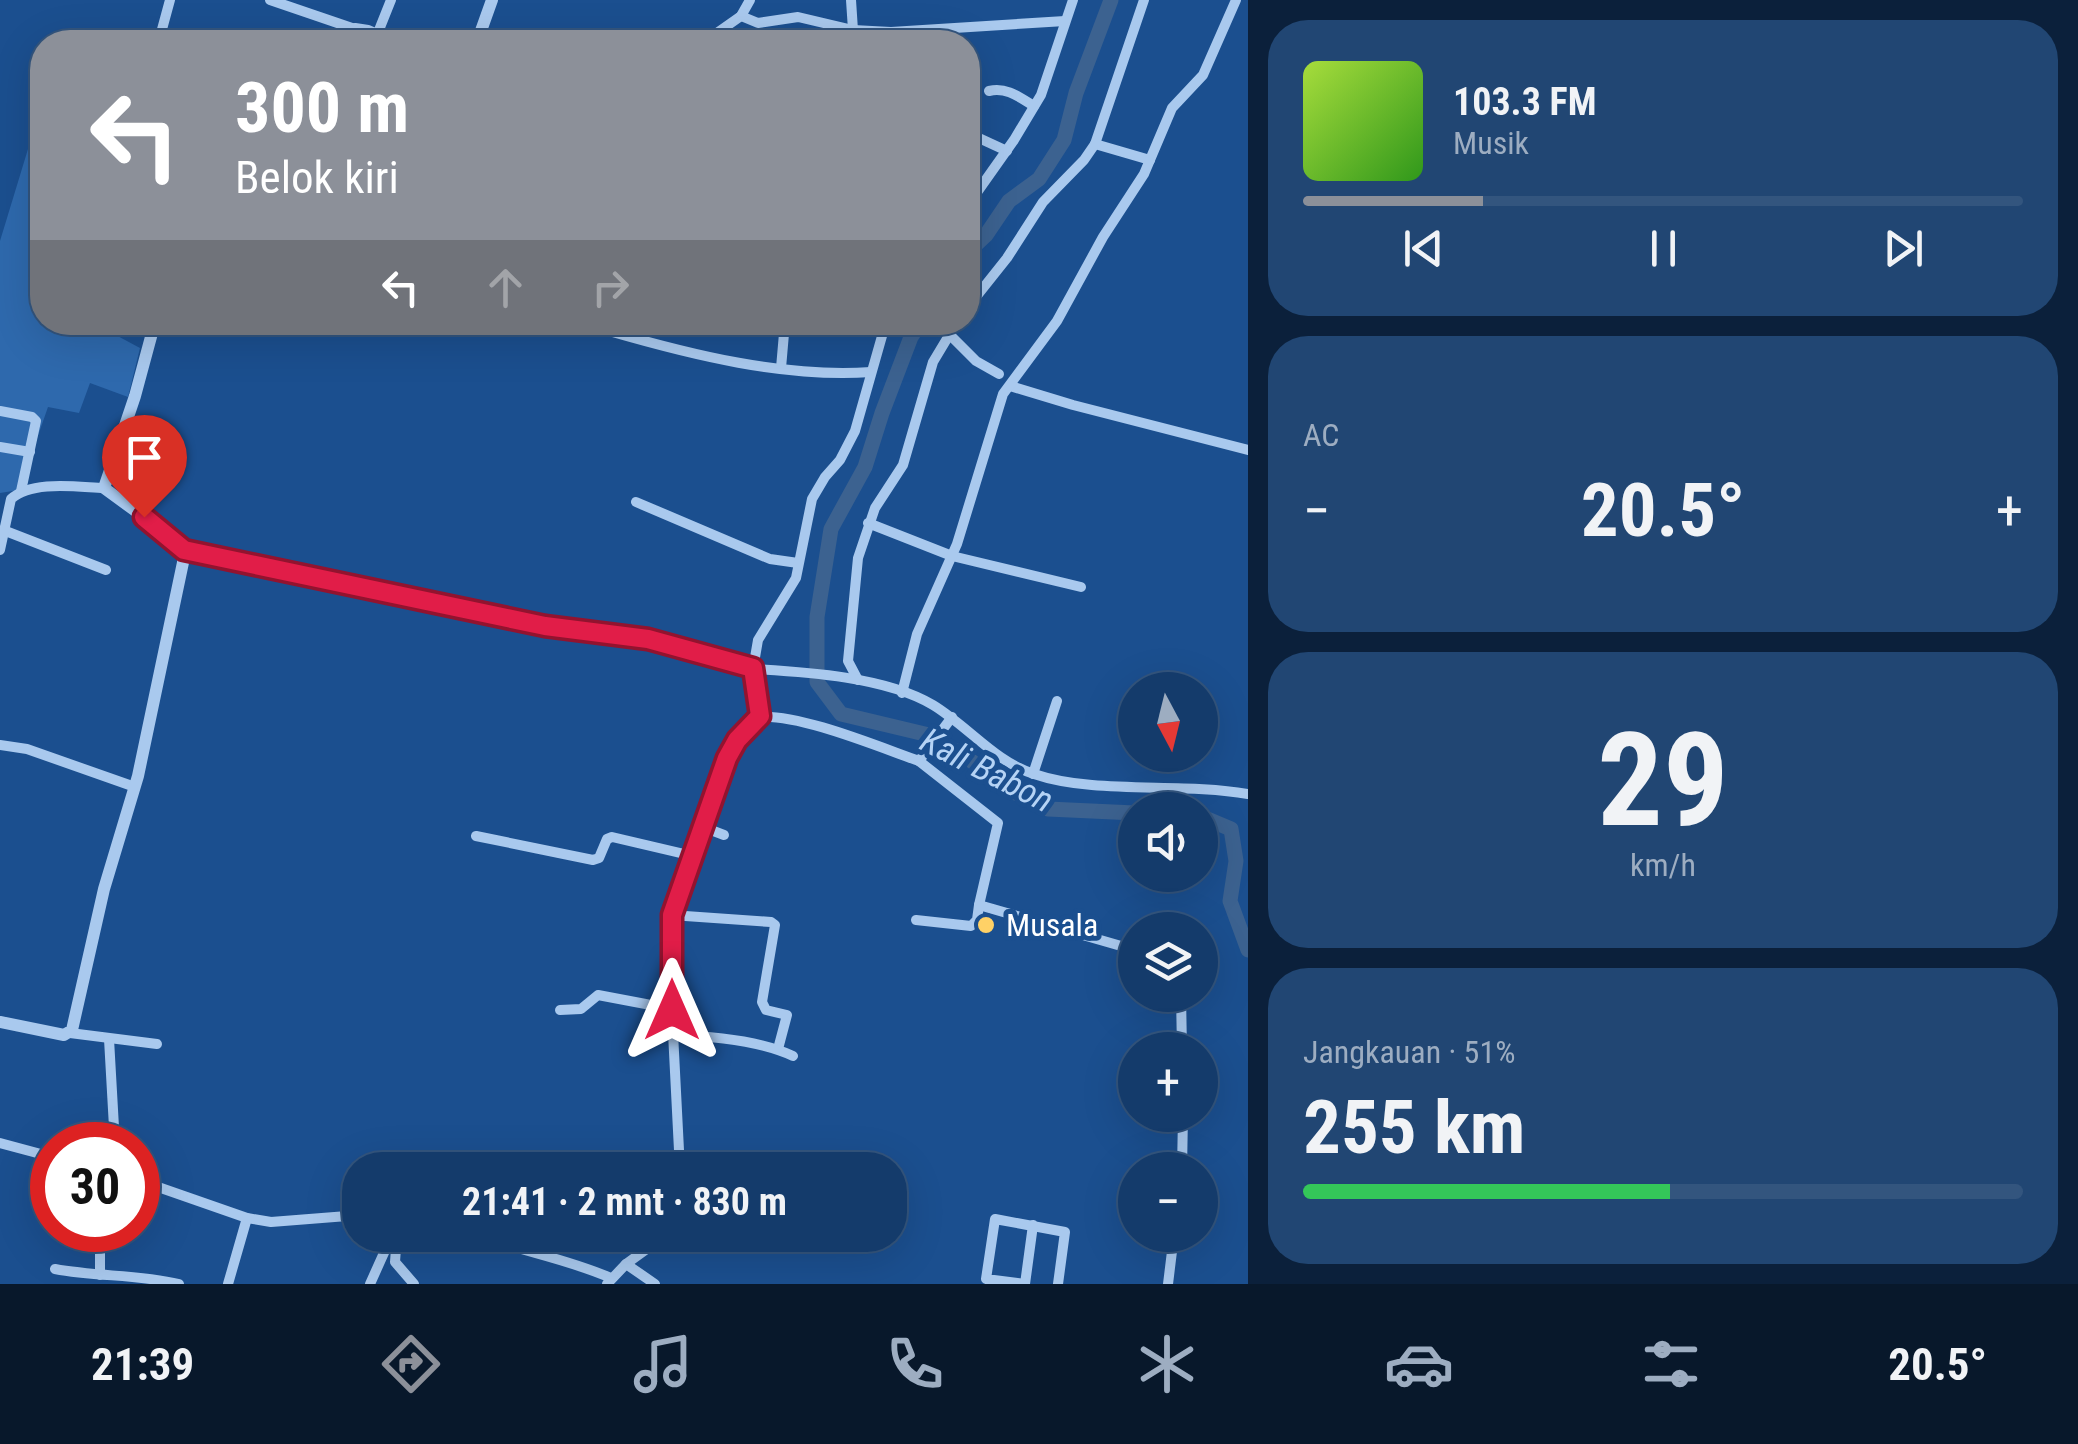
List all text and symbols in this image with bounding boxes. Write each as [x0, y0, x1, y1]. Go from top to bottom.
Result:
text: 300 m [235, 67, 409, 149]
icon: left [70, 70, 200, 200]
text: 103.3 FM [1453, 80, 1597, 124]
text: Musik [1453, 124, 1529, 162]
text: Belok kiri [235, 151, 399, 204]
icon: previous [1396, 221, 1451, 276]
icon: pause [1636, 221, 1691, 276]
icon: next [1876, 221, 1931, 276]
icon: left [373, 260, 428, 315]
icon: ahead [478, 260, 533, 315]
icon: right [583, 260, 638, 315]
pin [102, 415, 187, 518]
text: AC [1303, 416, 1339, 454]
icon: arrive [117, 430, 172, 485]
text: 20.5° [1581, 466, 1745, 554]
text: − [1303, 479, 1331, 543]
text: + [1996, 479, 2023, 543]
north arrow [1118, 672, 1218, 772]
map controls [1118, 672, 1218, 1252]
text: 29 [1597, 704, 1729, 857]
water label: Kali Babon [914, 720, 1060, 821]
button: sound [1118, 792, 1218, 892]
text: km/h [1630, 846, 1696, 884]
place label: Musala [1006, 906, 1098, 944]
button: layers [1118, 912, 1218, 1012]
marker: Musala [975, 914, 997, 936]
position arrow [620, 958, 724, 1062]
button: + [1118, 1032, 1218, 1132]
text: Jangkauan · 51% [1303, 1033, 1515, 1071]
text: 255 km [1303, 1083, 1525, 1171]
speed limit sign: 30 [30, 1122, 160, 1252]
button: − [1118, 1152, 1218, 1252]
text: 21:41 · 2 mnt · 830 m [462, 1180, 787, 1224]
icon: directions [376, 1329, 446, 1399]
icon: music [628, 1329, 698, 1399]
icon: phone [880, 1329, 950, 1399]
icon: climate [1132, 1329, 1202, 1399]
icon: car [1384, 1329, 1454, 1399]
icon: filters [1636, 1329, 1706, 1399]
text: 21:39 [91, 1338, 194, 1391]
text: 20.5° [1888, 1338, 1987, 1391]

